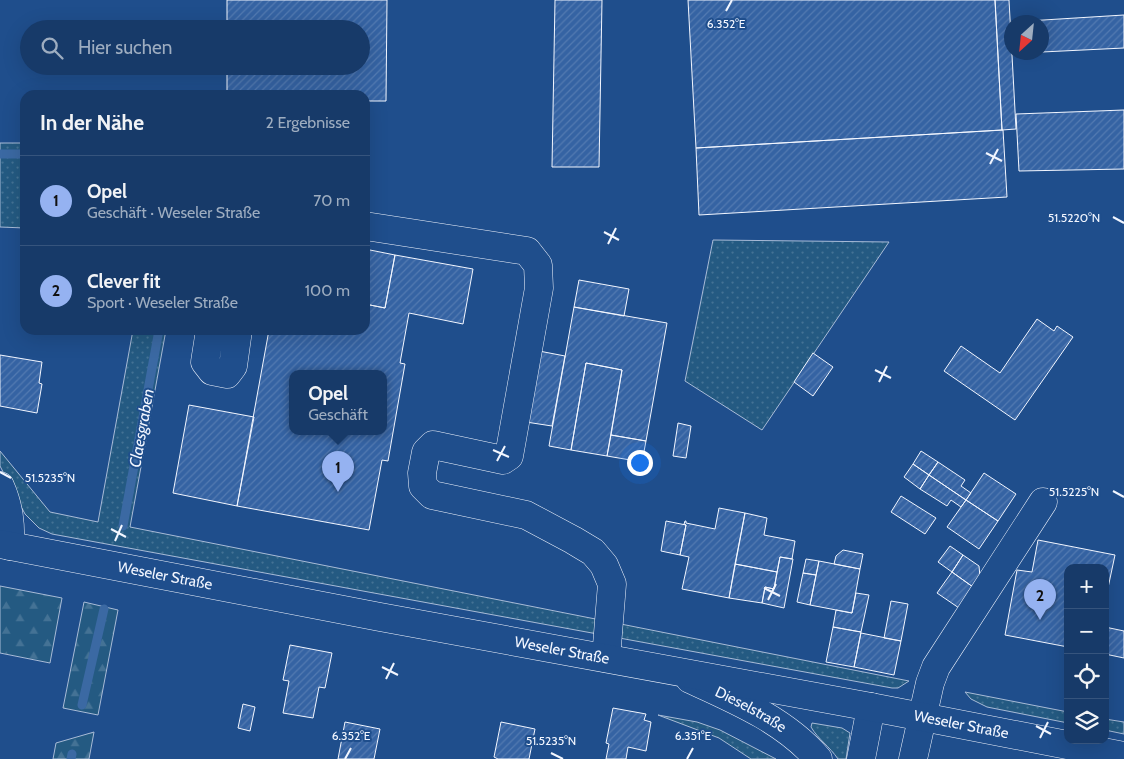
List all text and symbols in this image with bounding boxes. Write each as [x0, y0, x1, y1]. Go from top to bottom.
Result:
north arrow [1004, 15, 1049, 60]
text: 6.352°E [707, 16, 746, 31]
search box [20, 20, 370, 75]
icon: search [38, 34, 66, 62]
text: Hier suchen [78, 36, 172, 59]
text: In der Nähe [40, 110, 144, 135]
text: 2 Ergebnisse [266, 113, 350, 132]
text: Opel [87, 180, 127, 203]
text: 1 [53, 191, 59, 210]
text: 70 m [313, 191, 350, 210]
text: Geschäft · Weseler Straße [87, 203, 260, 222]
text: 51.5220°N [1048, 210, 1100, 225]
text: Clever fit [87, 270, 161, 293]
text: 2 [52, 281, 60, 300]
text: 100 m [305, 281, 350, 300]
text: Sport · Weseler Straße [87, 293, 238, 312]
popup [289, 370, 387, 435]
text: Opel [308, 382, 348, 405]
water label: Claesgraben [125, 387, 158, 469]
text: Geschäft [308, 405, 368, 424]
your location [627, 450, 653, 476]
pin: 1 [322, 451, 354, 492]
text: 51.5235°N [25, 470, 75, 485]
text: 51.5225°N [1049, 484, 1099, 499]
street label: Weseler Straße [116, 558, 214, 594]
map controls [1064, 564, 1109, 744]
button: + [1064, 564, 1109, 609]
pin: 2 [1024, 579, 1056, 620]
button: − [1064, 609, 1109, 654]
street label: Weseler Straße [513, 633, 611, 668]
button: locate [1064, 654, 1109, 699]
street label: Dieselstraße [712, 683, 790, 736]
button: layers [1064, 699, 1109, 744]
street label: Weseler Straße [912, 706, 1010, 743]
text: 6.352°E [332, 728, 371, 743]
text: 6.351°E [675, 728, 712, 743]
text: 51.5235°N [526, 733, 576, 748]

